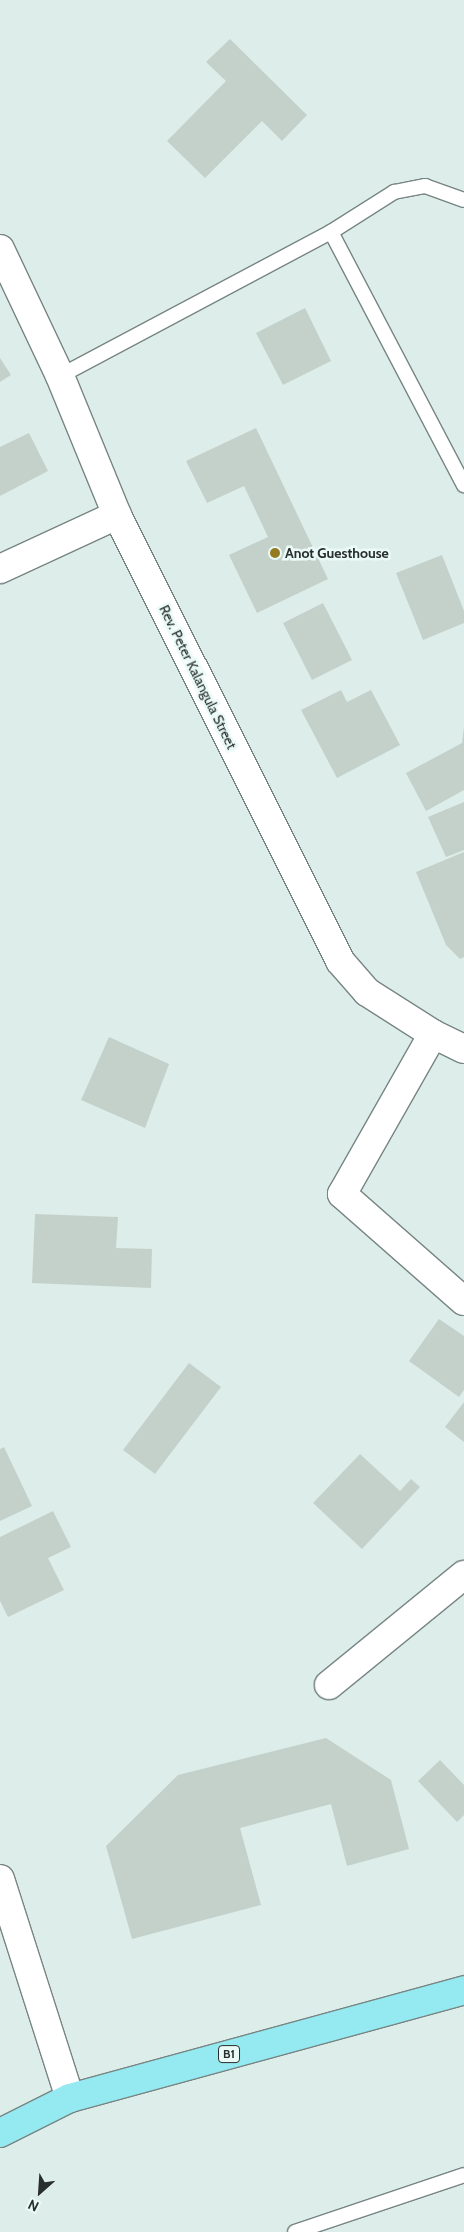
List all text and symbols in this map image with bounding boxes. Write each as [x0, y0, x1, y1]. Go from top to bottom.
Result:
place label: Anot Guesthouse [285, 545, 389, 561]
marker: Anot Guesthouse [269, 547, 281, 559]
street label: Rev. Peter Kalangula Street [156, 602, 240, 752]
road number: B1 [218, 2045, 240, 2064]
north arrow [15, 2167, 65, 2217]
text: N [25, 2195, 42, 2216]

